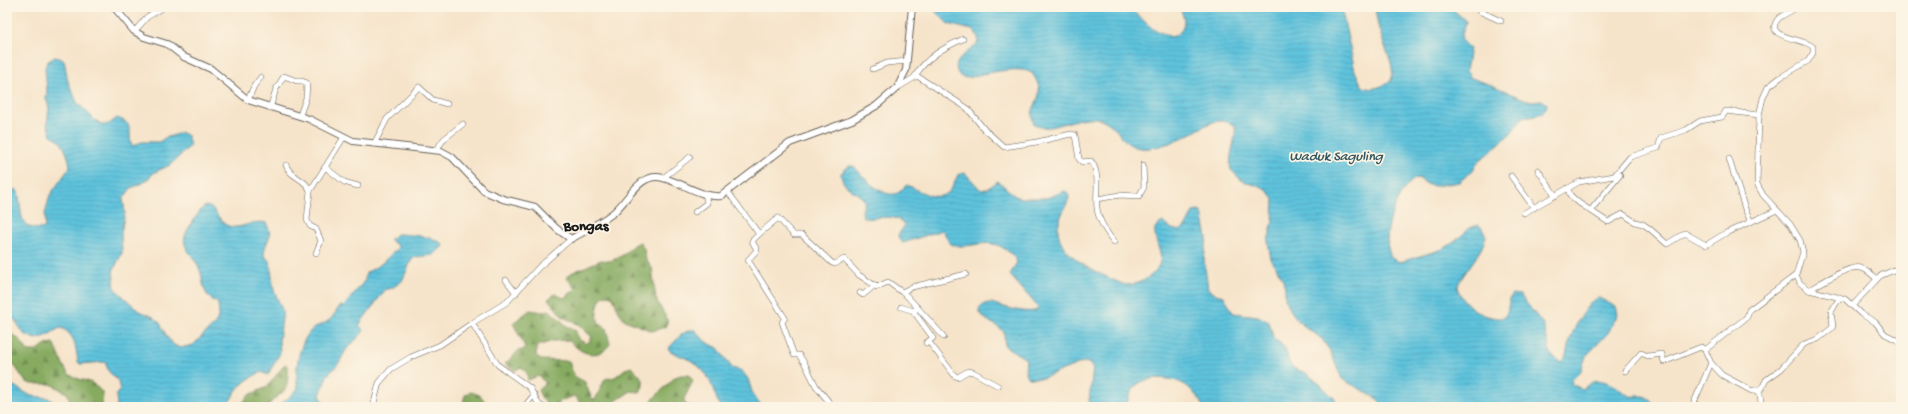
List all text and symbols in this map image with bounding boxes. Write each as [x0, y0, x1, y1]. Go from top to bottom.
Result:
water label: Waduk Saguling [1289, 149, 1384, 166]
district label: Bongas [563, 218, 610, 236]

